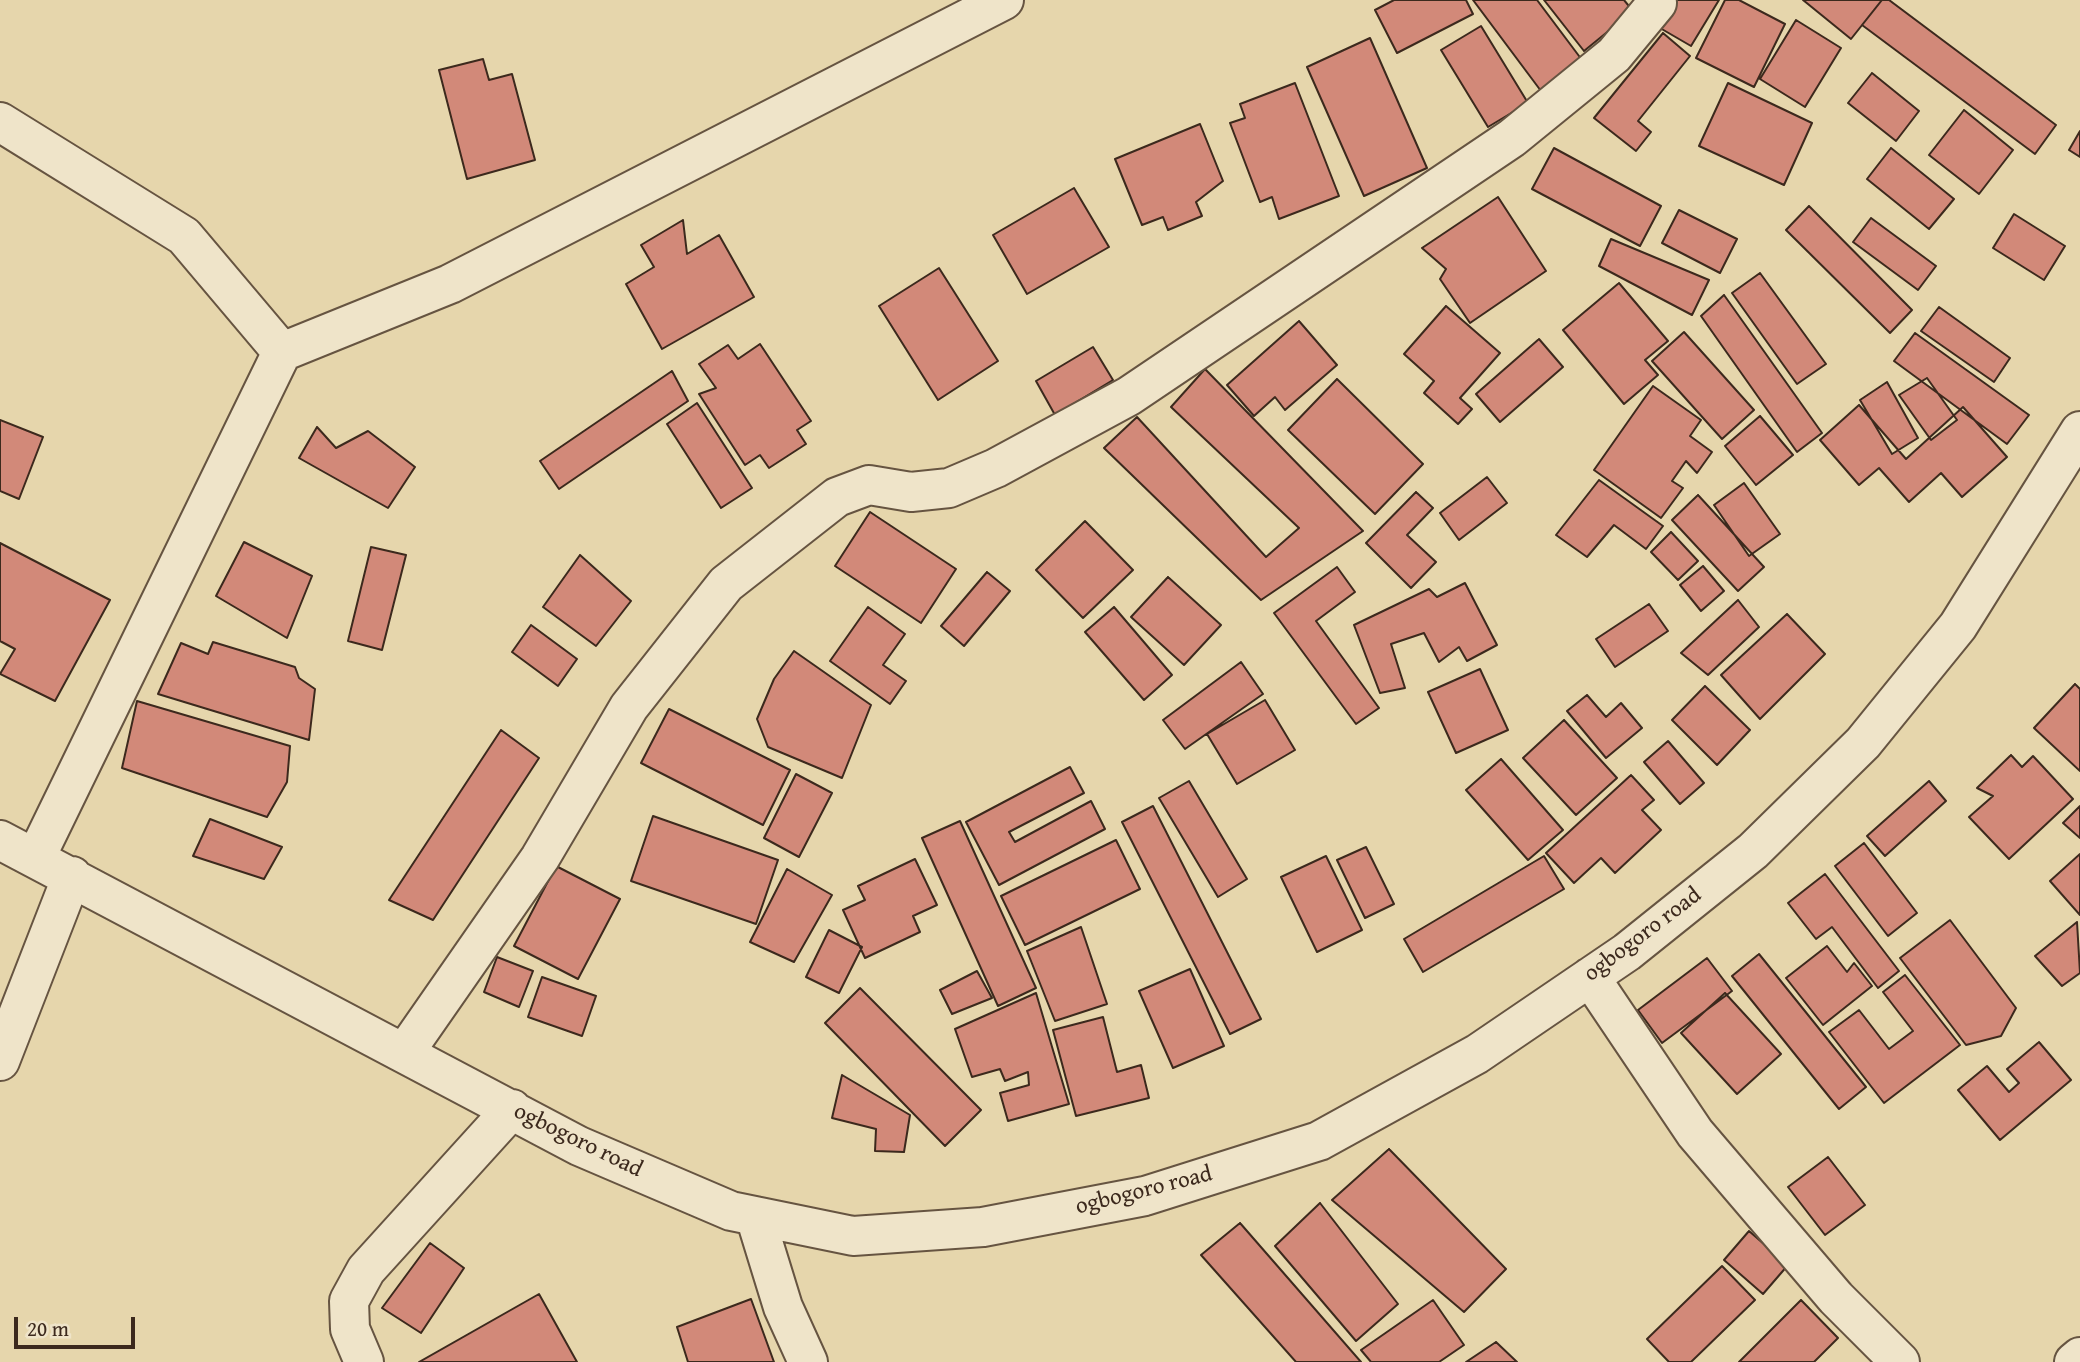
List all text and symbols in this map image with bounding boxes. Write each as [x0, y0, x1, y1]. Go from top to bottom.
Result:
street label: ogbogoro road [1579, 882, 1707, 988]
street label: ogbogoro road [509, 1098, 647, 1184]
street label: ogbogoro road [1073, 1161, 1215, 1221]
scale bar [18, 1302, 138, 1346]
text: 20 m [27, 1313, 69, 1344]

